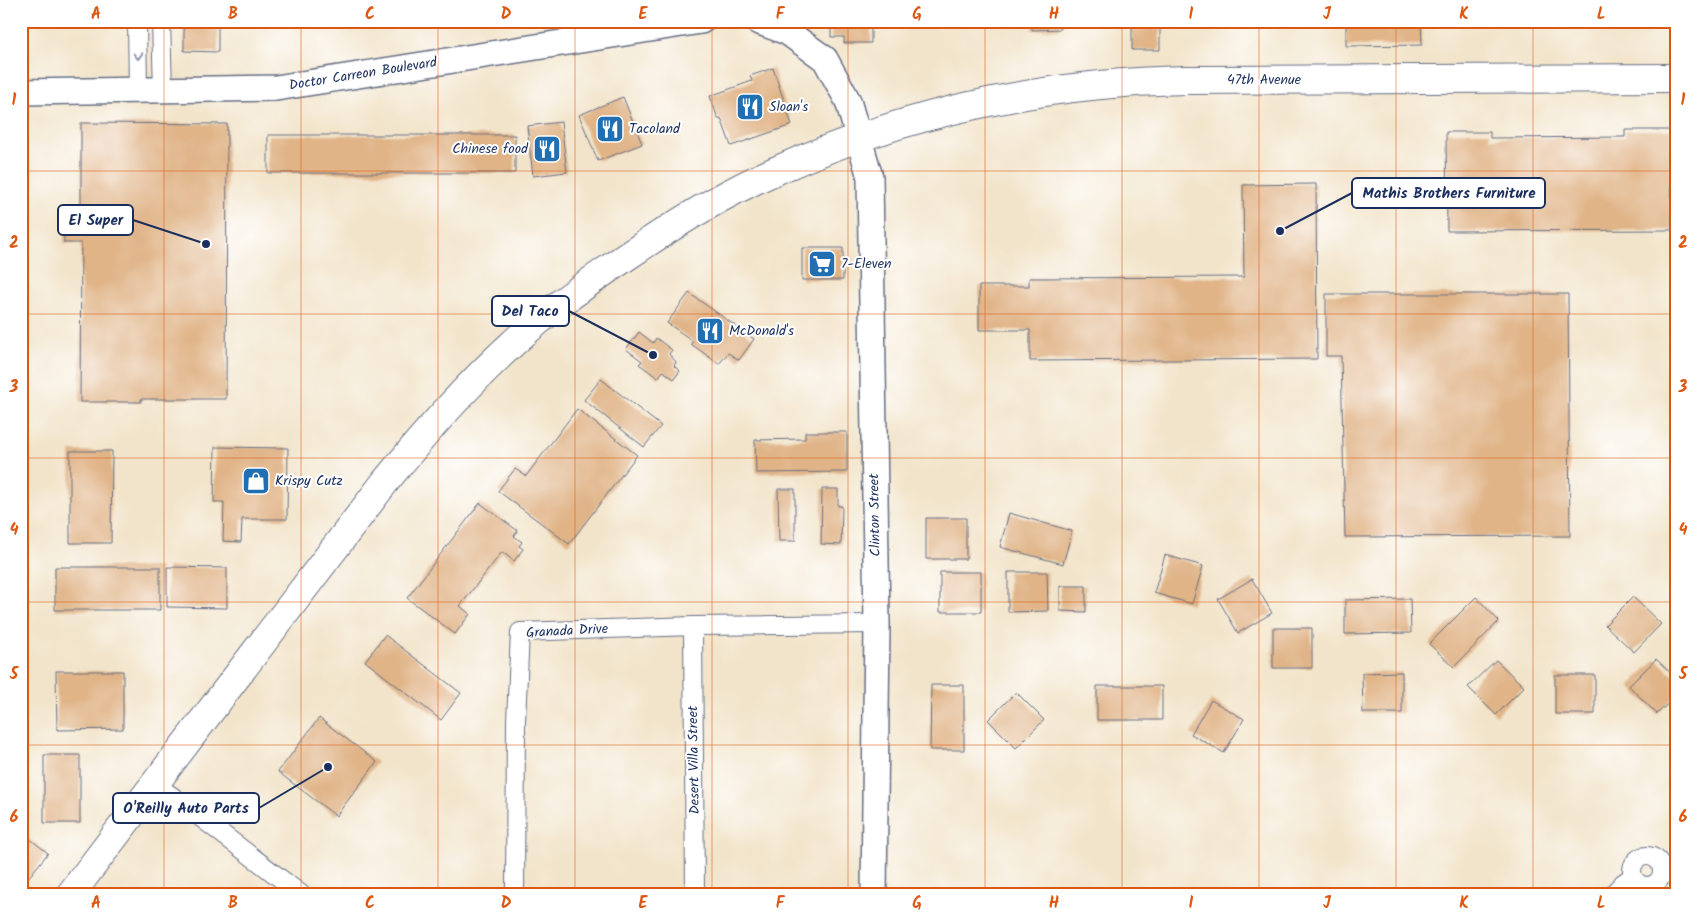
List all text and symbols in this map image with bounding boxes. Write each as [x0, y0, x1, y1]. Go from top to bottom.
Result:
text: A [91, 2, 101, 27]
text: B [228, 2, 238, 27]
text: C [365, 2, 375, 27]
text: D [501, 2, 512, 27]
text: E [639, 2, 649, 27]
text: F [776, 2, 786, 27]
text: G [912, 2, 922, 27]
text: H [1049, 2, 1059, 27]
text: I [1189, 2, 1194, 27]
text: J [1323, 2, 1332, 27]
text: K [1459, 2, 1469, 27]
text: L [1597, 2, 1605, 27]
street label: Doctor Carreon Boulevard [288, 51, 439, 97]
one-way arrow [132, 52, 143, 60]
street label: 47th Avenue [1227, 69, 1302, 91]
text: 1 [12, 88, 17, 113]
text: 1 [1681, 88, 1686, 113]
restaurant icon: Sloan's [735, 92, 765, 122]
place label: Sloan's [769, 96, 808, 118]
restaurant icon: Tacoland [595, 114, 625, 144]
place label: Tacoland [629, 118, 681, 140]
restaurant icon: Chinese food [532, 134, 562, 164]
place label: Chinese food [452, 138, 529, 160]
callout: Mathis Brothers Furniture [1352, 178, 1545, 208]
text: Mathis Brothers Furniture [1362, 182, 1536, 206]
callout: El Super [58, 205, 133, 235]
text: El Super [69, 209, 124, 233]
text: 2 [9, 231, 19, 256]
text: 2 [1678, 231, 1688, 256]
supermarket icon: 7-Eleven [807, 249, 837, 279]
place label: 7-Eleven [841, 253, 891, 275]
callout: Del Taco [492, 296, 569, 326]
text: Del Taco [501, 300, 559, 324]
restaurant icon: McDonald's [695, 316, 725, 346]
place label: McDonald's [729, 320, 794, 342]
text: 3 [9, 375, 19, 400]
text: 3 [1678, 375, 1688, 400]
shop icon: Krispy Cutz [241, 466, 271, 496]
place label: Krispy Cutz [275, 470, 343, 492]
street label: Clinton Street [863, 473, 887, 557]
text: 4 [10, 518, 19, 543]
text: 4 [1679, 518, 1688, 543]
street label: Granada Drive [525, 618, 609, 644]
text: 5 [9, 662, 20, 687]
text: 5 [1678, 662, 1689, 687]
street label: Desert Villa Street [682, 705, 706, 814]
callout: O'Reilly Auto Parts [113, 793, 259, 823]
text: O'Reilly Auto Parts [123, 797, 249, 821]
text: 6 [10, 805, 19, 830]
text: 6 [1679, 805, 1688, 830]
text: A [91, 891, 101, 916]
text: B [228, 891, 238, 916]
text: C [365, 891, 375, 916]
text: D [501, 891, 512, 916]
text: E [639, 891, 649, 916]
text: F [776, 891, 786, 916]
text: G [912, 891, 922, 916]
text: H [1049, 891, 1059, 916]
text: I [1189, 891, 1194, 916]
text: J [1323, 891, 1332, 916]
text: K [1459, 891, 1469, 916]
text: L [1597, 891, 1605, 916]

